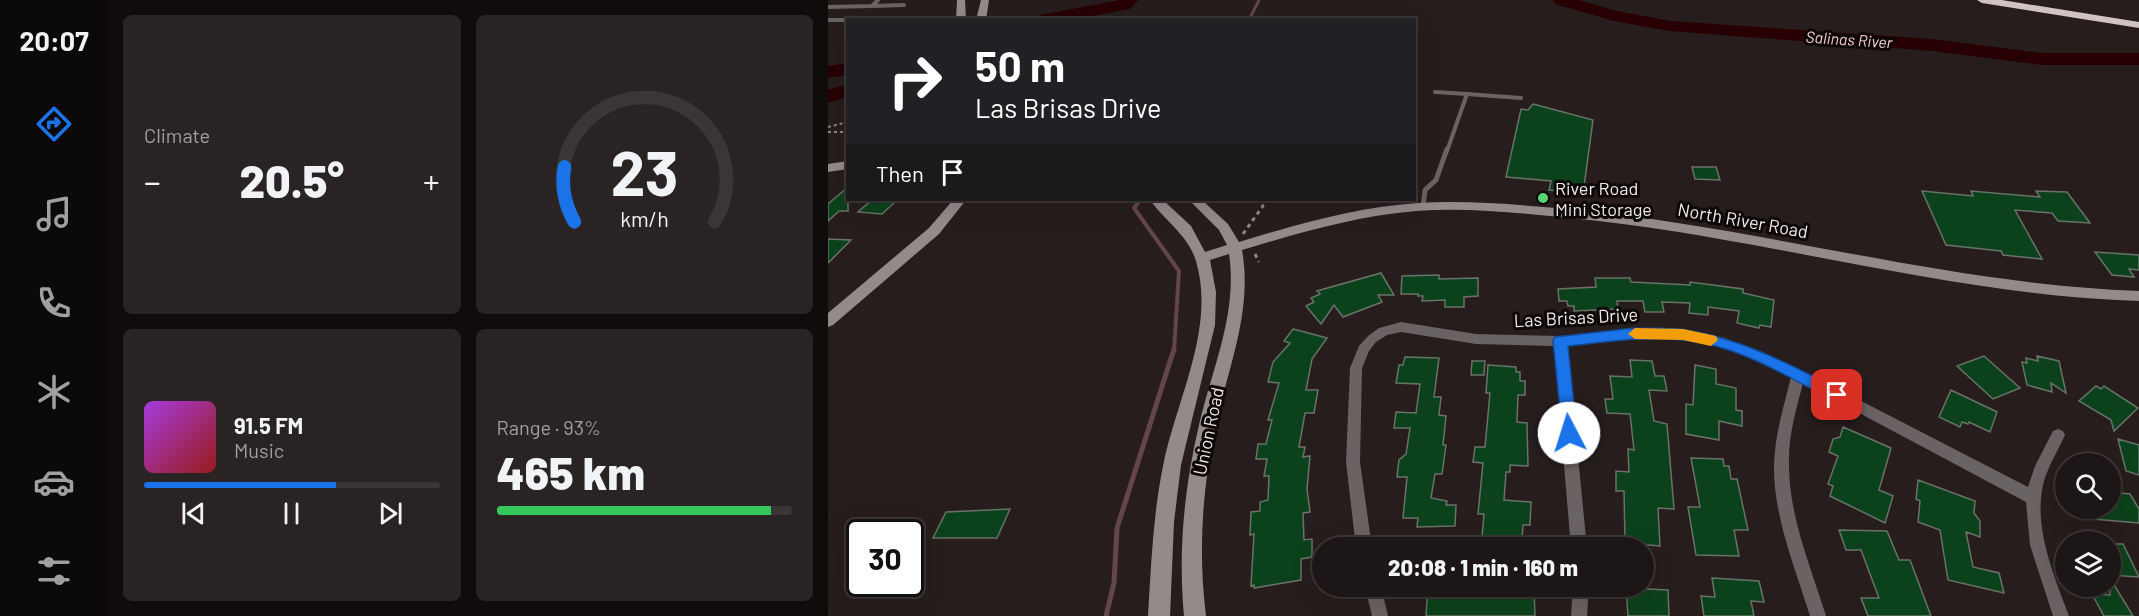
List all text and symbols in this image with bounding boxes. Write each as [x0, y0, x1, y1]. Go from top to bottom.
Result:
text: 20:07 [19, 24, 89, 56]
water label: Salinas River [1805, 26, 1894, 52]
text: 50 m [975, 40, 1065, 90]
icon: right [876, 42, 954, 120]
text: Las Brisas Drive [975, 91, 1162, 123]
icon: directions [33, 103, 75, 145]
text: Climate [144, 123, 210, 147]
text: 23 [610, 134, 678, 208]
text: 20.5° [239, 153, 344, 207]
icon: arrive [936, 156, 969, 189]
text: Then [876, 160, 924, 186]
text: − [144, 161, 161, 201]
text: + [423, 161, 440, 201]
place label: River Road Mini Storage [1555, 177, 1652, 220]
marker: River Road Mini Storage [1536, 191, 1550, 205]
icon: music [33, 193, 75, 235]
street label: North River Road [1676, 198, 1810, 242]
text: km/h [620, 206, 669, 231]
icon: phone [33, 282, 75, 324]
street label: Las Brisas Drive [1513, 303, 1639, 331]
pin [1811, 369, 1862, 420]
icon: climate [33, 371, 75, 413]
icon: arrive [1820, 378, 1853, 411]
street label: Union Road [1188, 385, 1228, 477]
position arrow [1537, 401, 1601, 465]
text: 91.5 FM [234, 412, 303, 438]
text: Range · 93% [497, 415, 601, 439]
text: Music [234, 438, 284, 462]
text: 465 km [497, 445, 645, 499]
map controls [2055, 453, 2121, 597]
button: search [2055, 453, 2121, 519]
icon: car [33, 461, 75, 503]
icon: previous [177, 497, 210, 530]
icon: pause [275, 497, 308, 530]
icon: next [374, 497, 407, 530]
speed limit sign: 30 [846, 519, 924, 597]
button: layers [2055, 531, 2121, 597]
icon: filters [33, 550, 75, 592]
text: 20:08 · 1 min · 160 m [1388, 554, 1578, 580]

